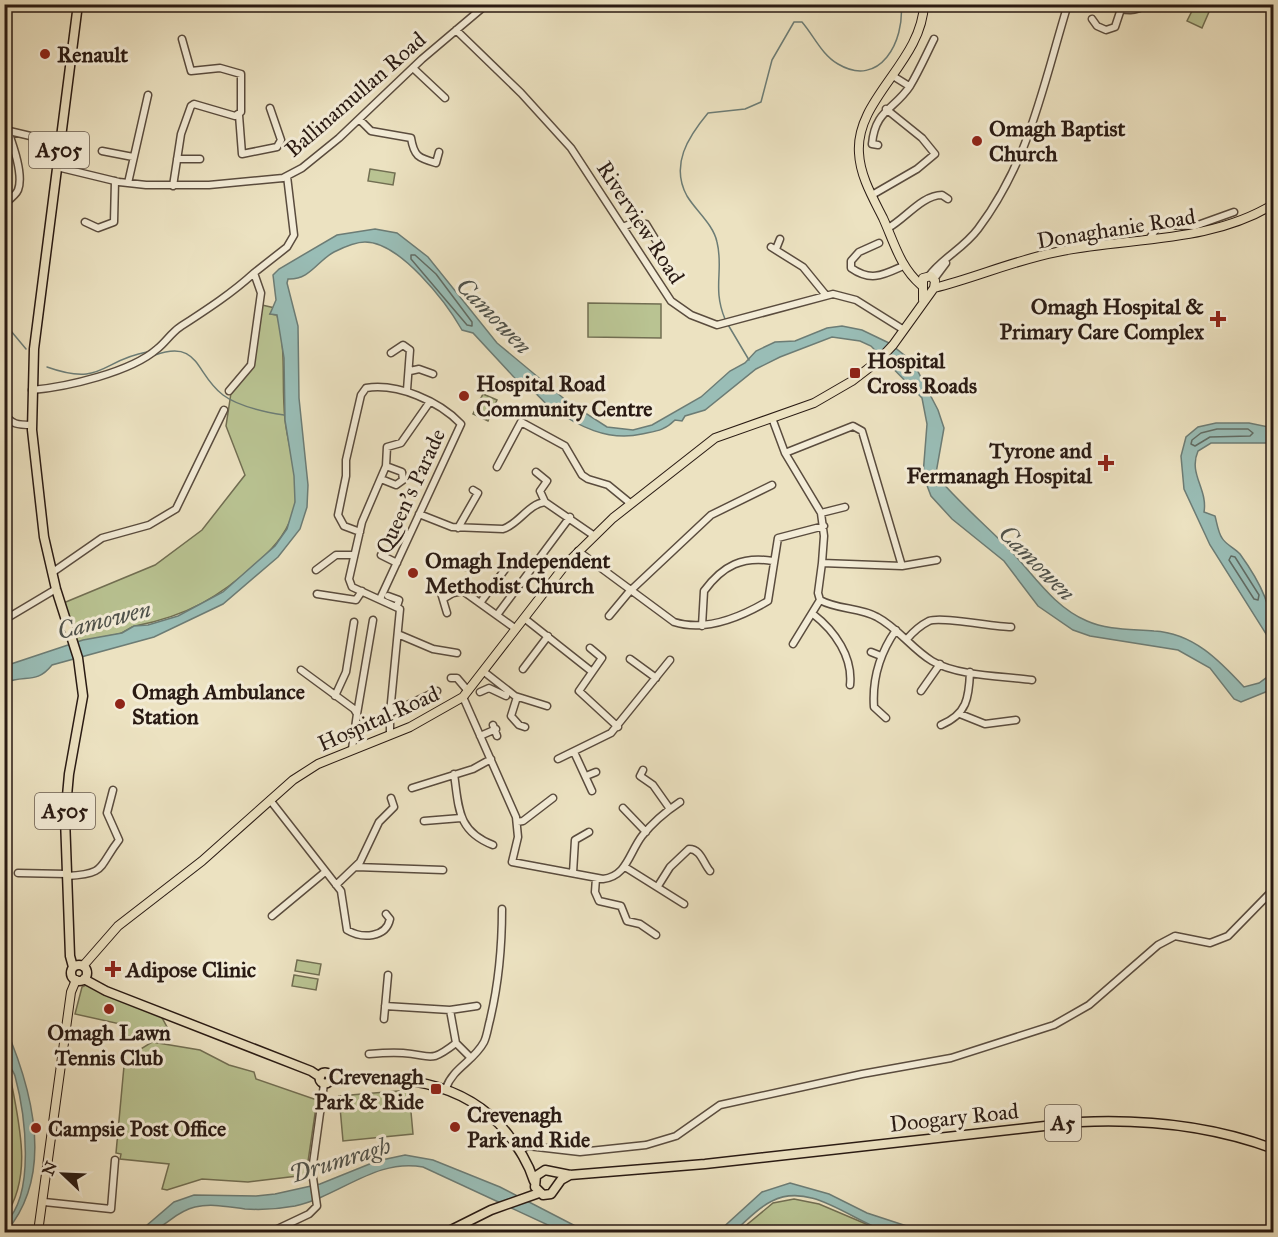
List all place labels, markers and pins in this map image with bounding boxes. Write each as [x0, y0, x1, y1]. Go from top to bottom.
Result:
place label: Renault [57, 41, 128, 68]
marker: Renault [38, 47, 52, 61]
place label: Omagh Baptist Church [989, 115, 1125, 167]
marker: Omagh Baptist Church [970, 134, 984, 148]
place label: Omagh Hospital & Primary Care Complex [1000, 293, 1204, 345]
marker: Omagh Hospital & Primary Care Complex [1209, 310, 1227, 328]
place label: Hospital Cross Roads [867, 347, 977, 399]
marker: Hospital Cross Roads [848, 366, 862, 380]
place label: Hospital Road Community Centre [476, 370, 652, 422]
marker: Hospital Road Community Centre [457, 389, 471, 403]
place label: Tyrone and Fermanagh Hospital [906, 437, 1093, 489]
marker: Tyrone and Fermanagh Hospital [1097, 454, 1115, 472]
place label: Omagh Independent Methodist Church [425, 547, 610, 599]
marker: Omagh Independent Methodist Church [406, 566, 420, 580]
place label: Omagh Ambulance Station [132, 678, 305, 730]
marker: Omagh Ambulance Station [113, 697, 127, 711]
place label: Adipose Clinic [124, 956, 257, 983]
marker: Adipose Clinic [104, 960, 122, 978]
marker: Omagh Lawn Tennis Club [102, 1002, 116, 1016]
place label: Omagh Lawn Tennis Club [47, 1019, 171, 1071]
place label: Crevenagh Park & Ride [314, 1063, 425, 1115]
marker: Crevenagh Park & Ride [429, 1082, 443, 1096]
place label: Crevenagh Park and Ride [467, 1101, 590, 1153]
place label: Campsie Post Office [48, 1115, 226, 1142]
marker: Crevenagh Park and Ride [448, 1120, 462, 1134]
marker: Campsie Post Office [29, 1121, 43, 1135]

